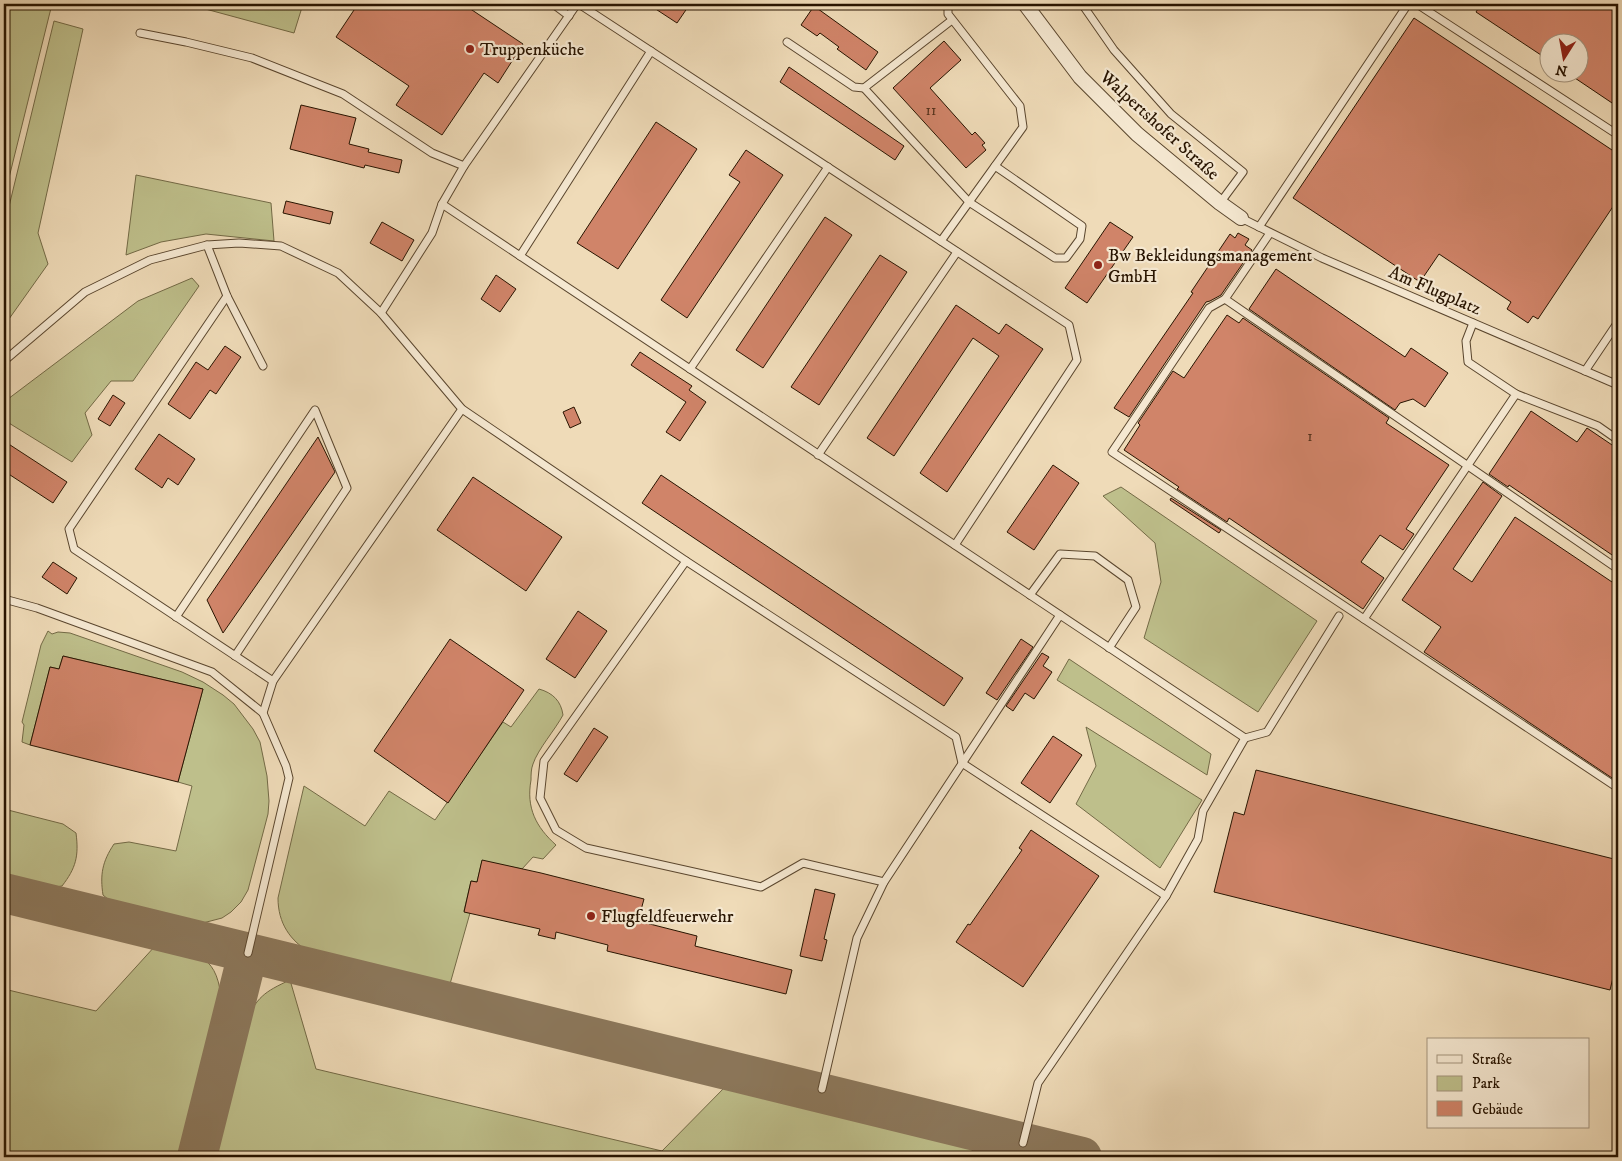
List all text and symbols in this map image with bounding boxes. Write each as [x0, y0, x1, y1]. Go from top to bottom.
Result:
north arrow [1540, 32, 1590, 82]
place label: Truppenküche [480, 39, 584, 61]
marker: Truppenküche [464, 43, 476, 55]
text: N [1554, 60, 1569, 80]
street label: Walpertshofer Straße [1094, 66, 1224, 185]
house number: 11 [925, 101, 937, 120]
place label: Bw Bekleidungsmanagement GmbH [1108, 245, 1312, 288]
marker: Bw Bekleidungsmanagement GmbH [1092, 259, 1104, 271]
street label: Am Flugplatz [1385, 262, 1484, 320]
house number: 1 [1307, 427, 1313, 446]
place label: Flugfeldfeuerwehr [601, 906, 734, 928]
marker: Flugfeldfeuerwehr [585, 910, 597, 922]
legend [1427, 1038, 1590, 1128]
text: Straße [1472, 1050, 1512, 1069]
text: Park [1472, 1074, 1501, 1093]
text: Gebäude [1472, 1100, 1523, 1119]

